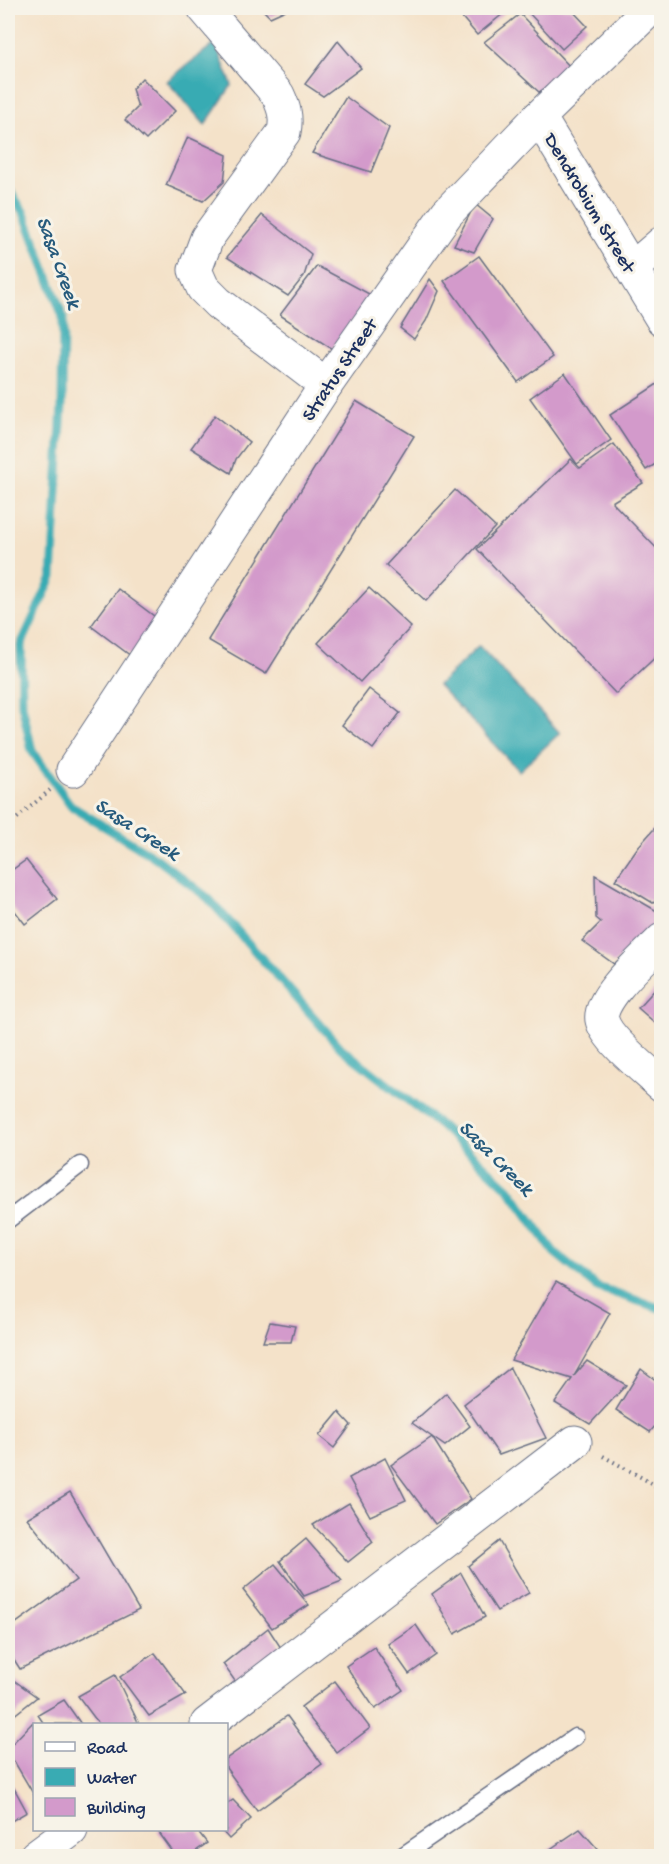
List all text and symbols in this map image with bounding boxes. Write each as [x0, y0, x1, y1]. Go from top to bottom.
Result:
street label: Dendrobium Street [536, 128, 640, 279]
water label: Sasa Creek [29, 214, 86, 315]
street label: Stratus Street [298, 314, 385, 427]
water label: Sasa Creek [89, 794, 185, 869]
water label: Sasa Creek [452, 1117, 539, 1204]
legend [33, 1723, 228, 1831]
text: Road [87, 1739, 128, 1760]
text: Water [87, 1769, 137, 1790]
text: Building [86, 1799, 146, 1820]

